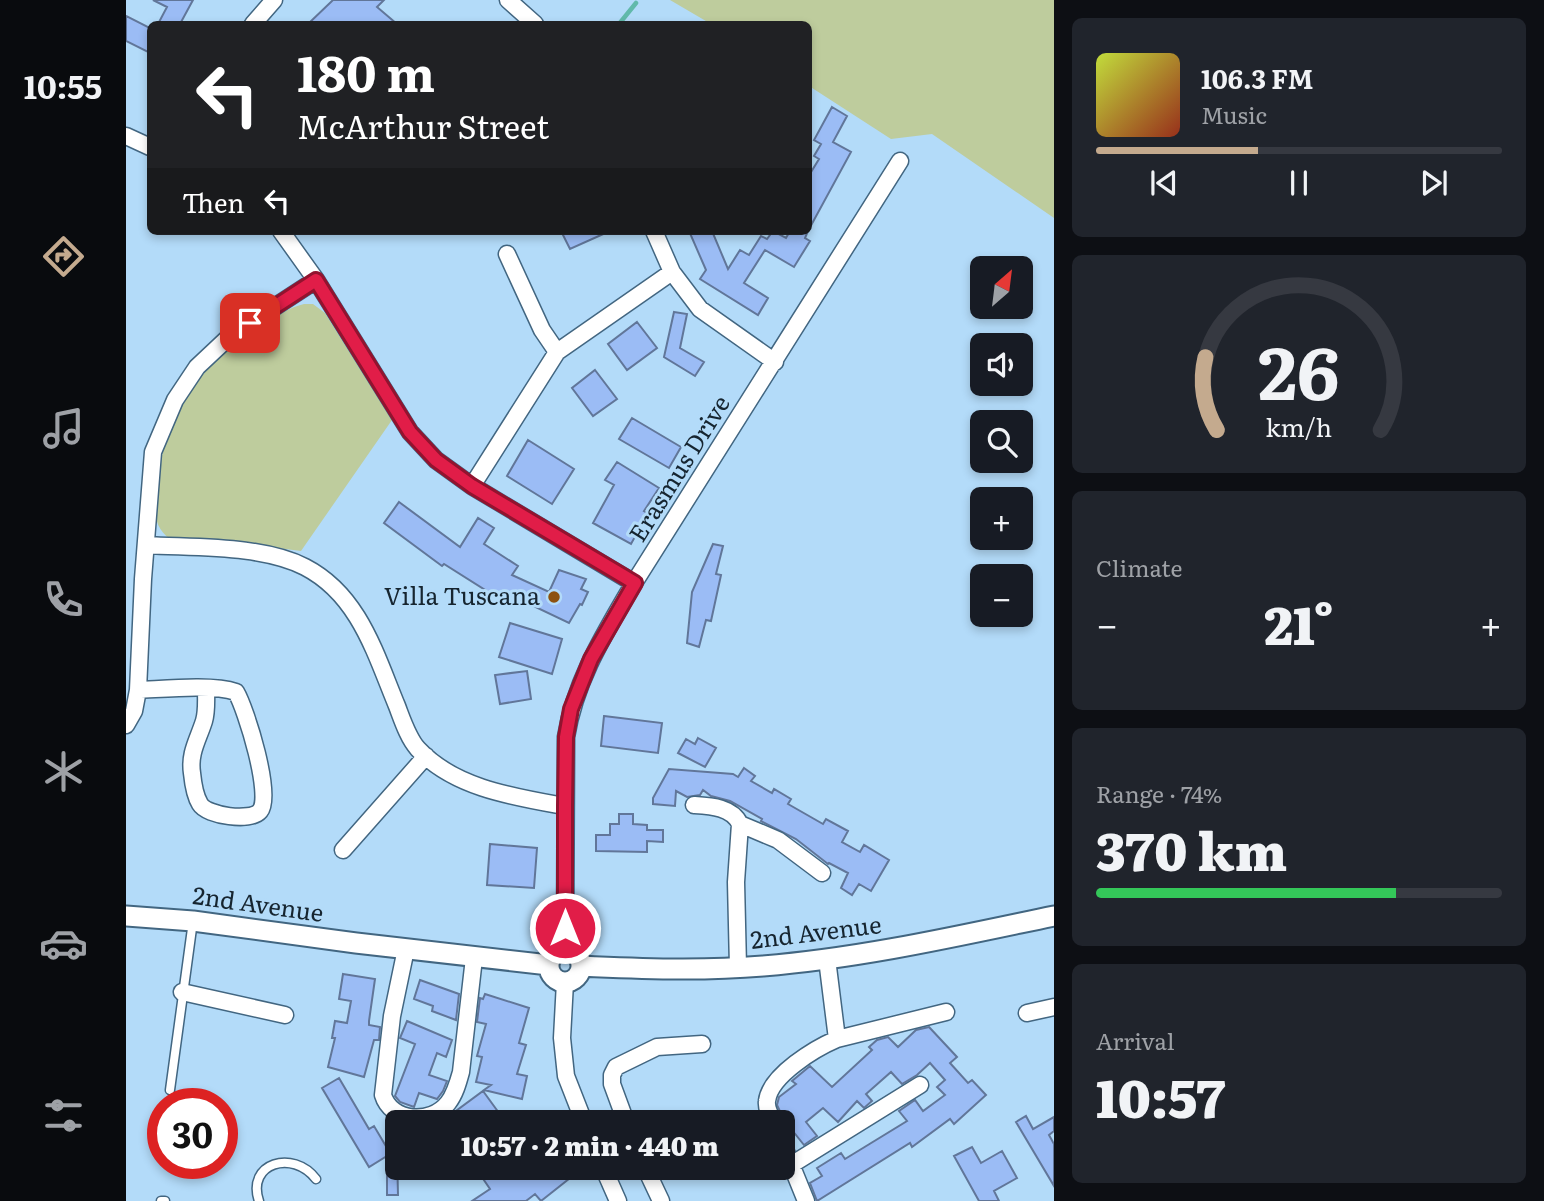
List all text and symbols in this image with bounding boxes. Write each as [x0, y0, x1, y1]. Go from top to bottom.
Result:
text: 180 m [297, 34, 435, 107]
icon: left [182, 49, 273, 140]
text: 106.3 FM [1201, 58, 1313, 97]
text: 10:55 [24, 61, 102, 109]
text: Music [1201, 97, 1267, 131]
text: McArthur Street [297, 101, 549, 149]
icon: previous [1145, 164, 1183, 202]
icon: pause [1280, 164, 1318, 202]
icon: next [1415, 164, 1453, 202]
text: Then [182, 182, 244, 221]
icon: left [258, 182, 296, 220]
icon: directions [39, 232, 88, 281]
north arrow [970, 256, 1032, 318]
map controls [970, 256, 1033, 627]
pin [220, 293, 280, 353]
icon: arrive [231, 304, 269, 342]
text: 26 [1258, 314, 1340, 422]
button: sound [970, 333, 1033, 396]
street label: Erasmus Drive [619, 388, 737, 548]
icon: music [39, 404, 88, 453]
text: km/h [1266, 408, 1332, 445]
button: search [970, 410, 1033, 473]
button: + [970, 487, 1033, 550]
text: Climate [1096, 550, 1182, 584]
button: − [970, 564, 1033, 627]
icon: phone [39, 575, 88, 624]
place label: Villa Tuscana [384, 577, 540, 612]
text: 21° [1264, 584, 1334, 661]
marker: Villa Tuscana [546, 589, 562, 605]
text: − [1096, 594, 1118, 651]
text: + [1480, 594, 1502, 651]
icon: climate [39, 747, 88, 796]
text: Range · 74% [1096, 776, 1222, 810]
text: 370 km [1096, 810, 1287, 887]
street label: 2nd Avenue [191, 876, 326, 929]
position arrow [528, 891, 602, 965]
street label: 2nd Avenue [748, 905, 883, 956]
icon: car [39, 919, 88, 968]
text: Arrival [1096, 1023, 1175, 1057]
text: 10:57 [1096, 1057, 1225, 1134]
speed limit sign: 30 [147, 1088, 238, 1179]
icon: filters [39, 1091, 88, 1140]
text: 10:57 · 2 min · 440 m [461, 1125, 719, 1164]

